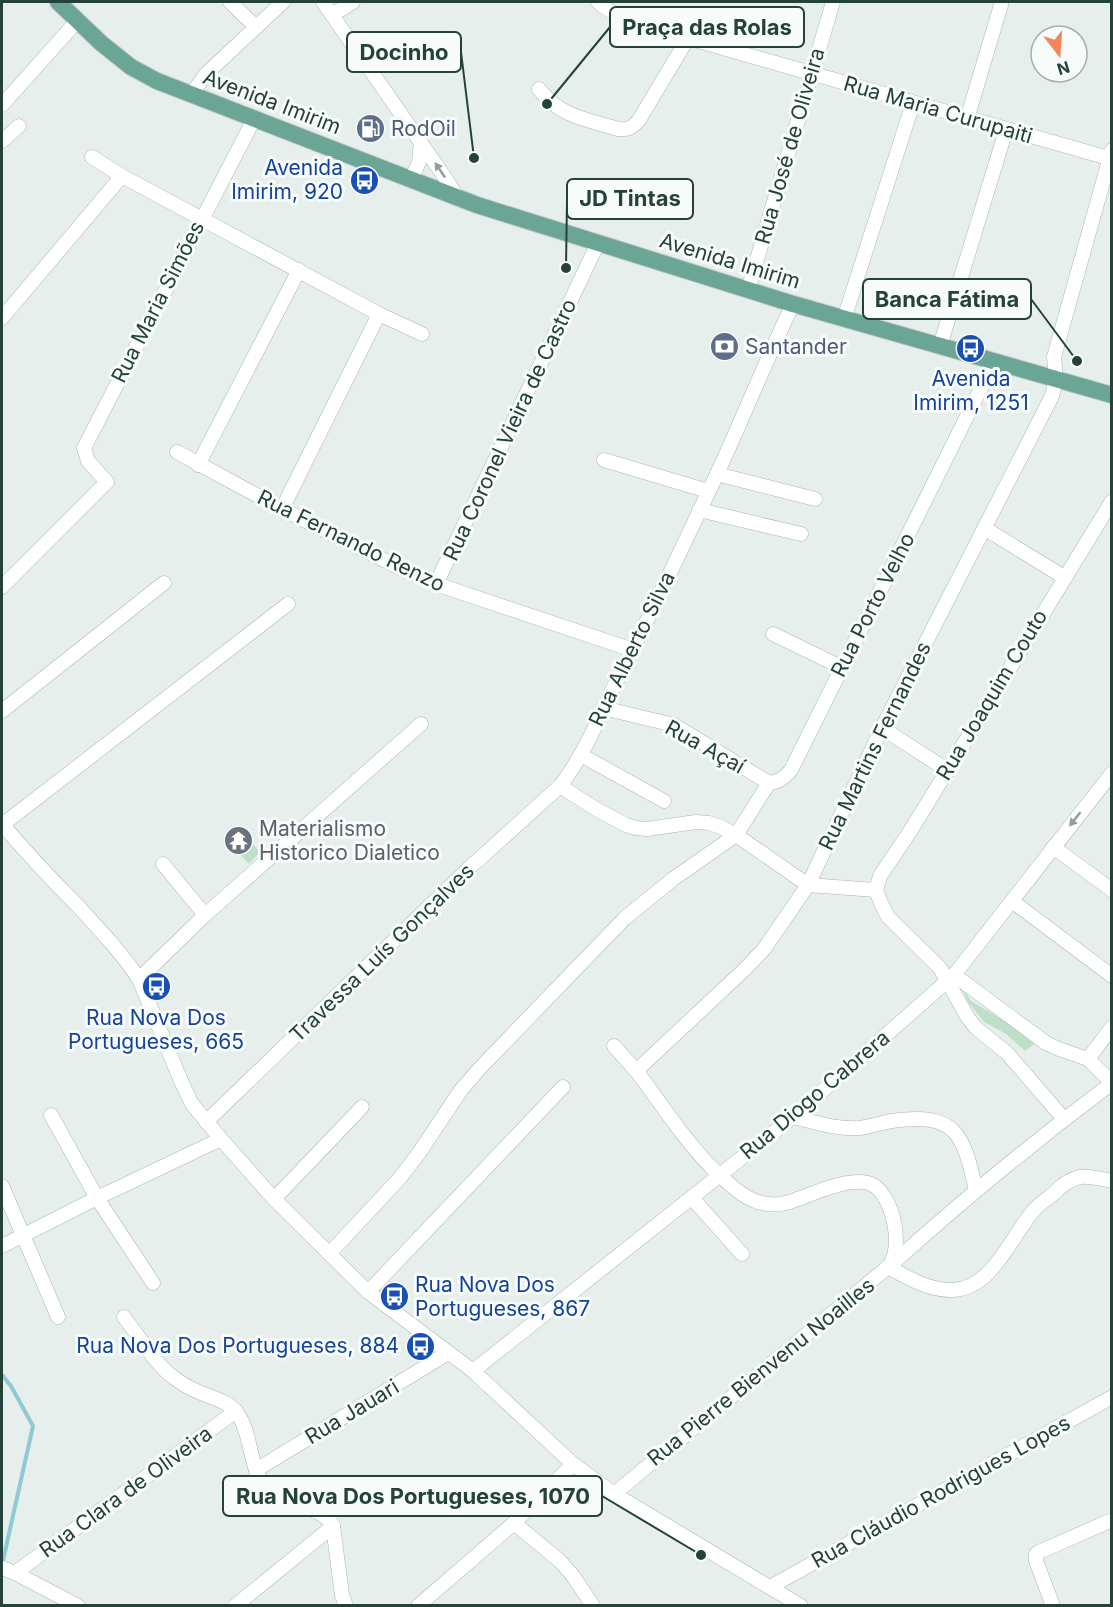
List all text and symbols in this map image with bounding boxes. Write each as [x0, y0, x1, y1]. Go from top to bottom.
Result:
callout: Praça das Rolas [610, 7, 804, 47]
text: Praça das Rolas [622, 14, 792, 40]
north arrow [1029, 24, 1089, 84]
callout: Docinho [347, 32, 461, 72]
text: Docinho [359, 39, 449, 65]
street label: Rua José de Oliveira [750, 45, 830, 247]
text: N [1055, 57, 1072, 80]
street label: Avenida Imirim [200, 64, 345, 139]
street label: Rua Maria Curupaiti [841, 71, 1035, 148]
fuel station icon: RodOil [354, 113, 386, 145]
place label: RodOil [391, 116, 456, 141]
place label: Avenida Imirim, 920 [231, 155, 343, 204]
one-way arrow [435, 162, 446, 178]
bus stop icon: Avenida Imirim, 920 [348, 164, 380, 196]
callout: JD Tintas [567, 179, 693, 219]
text: JD Tintas [579, 185, 681, 211]
street label: Rua Maria Simões [106, 217, 209, 387]
street label: Avenida Imirim [657, 227, 803, 294]
callout: Banca Fátima [863, 279, 1031, 319]
text: Banca Fátima [875, 286, 1019, 312]
street label: Rua Coronel Vieira de Castro [438, 295, 581, 565]
bank icon: Santander [708, 331, 740, 363]
bus stop icon: Avenida Imirim, 1251 [955, 332, 987, 364]
place label: Santander [745, 334, 847, 359]
place label: Avenida Imirim, 1251 [913, 366, 1029, 415]
street label: Rua Fernando Renzo [253, 484, 449, 597]
street label: Rua Porto Velho [825, 528, 920, 681]
street label: Rua Alberto Silva [583, 567, 680, 730]
street label: Rua Joaquim Couto [931, 605, 1052, 785]
street label: Rua Martins Fernandes [813, 637, 936, 854]
street label: Rua Açaí [661, 714, 750, 779]
one-way arrow [1070, 811, 1082, 826]
place label: Materialismo Historico Dialetico [259, 816, 440, 865]
temple icon: Materialismo Historico Dialetico [222, 825, 254, 857]
street label: Travessa Luís Gonçalves [284, 858, 479, 1047]
bus stop icon: Rua Nova Dos Portugueses, 665 [140, 971, 172, 1003]
place label: Rua Nova Dos Portugueses, 665 [68, 1005, 244, 1054]
street label: Rua Diogo Cabrera [735, 1025, 894, 1164]
place label: Rua Nova Dos Portugueses, 867 [415, 1272, 590, 1321]
street label: Rua Pierre Bienvenu Noailles [642, 1272, 879, 1471]
bus stop icon: Rua Nova Dos Portugueses, 867 [378, 1281, 410, 1313]
bus stop icon: Rua Nova Dos Portugueses, 884 [404, 1330, 436, 1362]
place label: Rua Nova Dos Portugueses, 884 [76, 1333, 399, 1358]
street label: Rua Jauari [300, 1374, 403, 1449]
street label: Rua Cláudio Rodrigues Lopes [807, 1410, 1074, 1573]
street label: Rua Clara de Oliveira [35, 1421, 217, 1563]
callout: Rua Nova Dos Portugueses, 1070 [223, 1476, 602, 1516]
text: Rua Nova Dos Portugueses, 1070 [236, 1483, 590, 1509]

